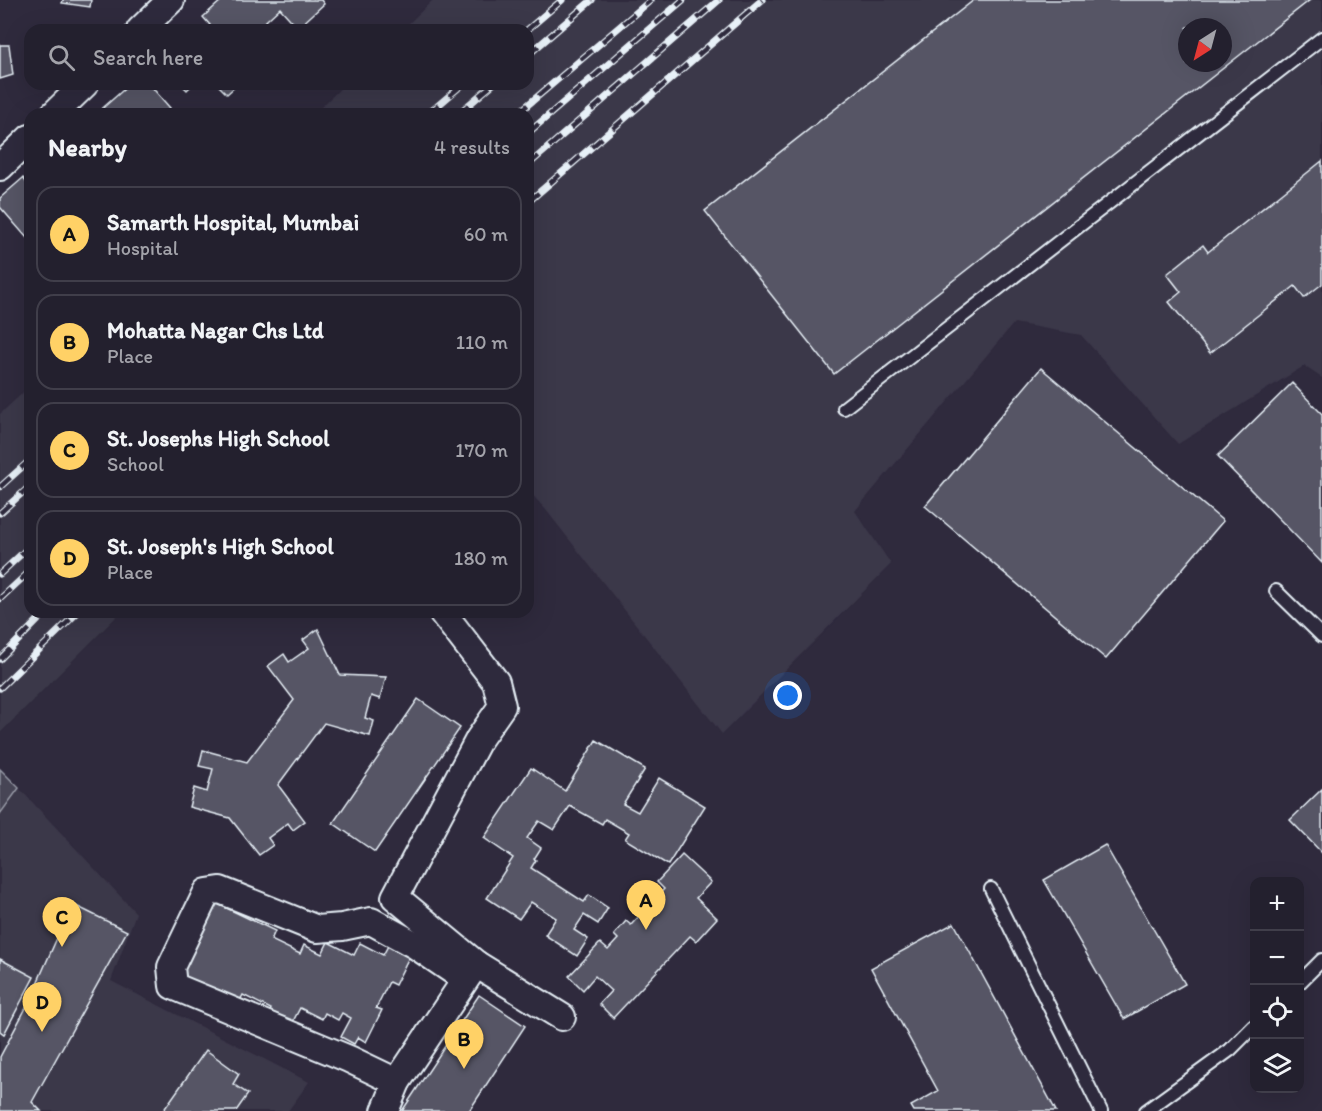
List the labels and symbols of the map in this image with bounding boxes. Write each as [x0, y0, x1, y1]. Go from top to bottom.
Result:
north arrow [1178, 18, 1232, 72]
your location [773, 681, 802, 710]
pin: A [626, 880, 666, 930]
pin: C [42, 898, 82, 947]
pin: D [22, 982, 62, 1032]
pin: B [444, 1020, 484, 1069]

